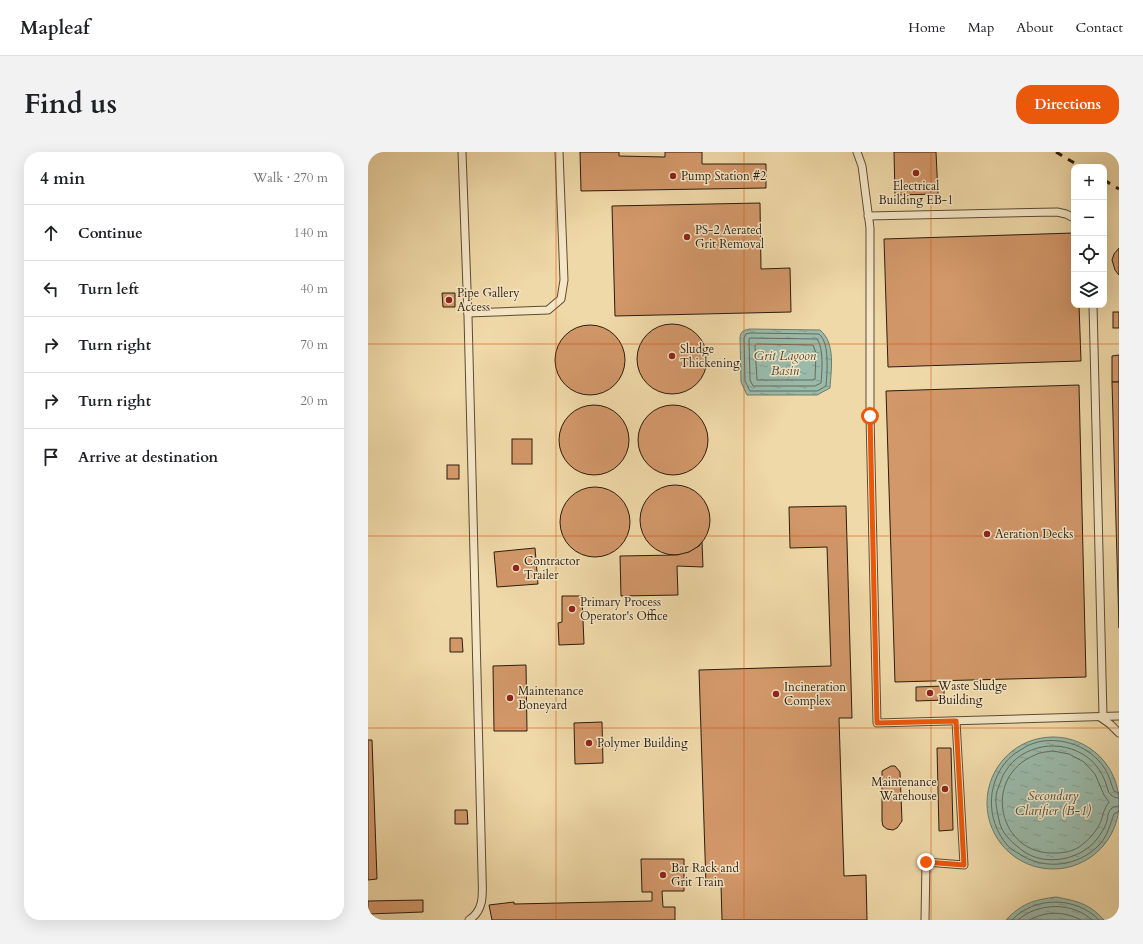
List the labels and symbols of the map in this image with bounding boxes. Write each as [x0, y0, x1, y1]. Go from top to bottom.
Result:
place label: Pump Station #2 [681, 168, 766, 184]
marker: Electrical Building EB-1 [911, 168, 921, 178]
marker: Pump Station #2 [668, 171, 678, 181]
place label: Electrical Building EB-1 [879, 178, 953, 208]
place label: PS-2 Aerated Grit Removal [695, 222, 764, 252]
marker: PS-2 Aerated Grit Removal [682, 232, 692, 242]
place label: Pipe Gallery Access [457, 285, 520, 315]
marker: Pipe Gallery Access [444, 295, 454, 305]
place label: Sludge Thickening [680, 341, 740, 371]
water label: Grit Lagoon Basin [754, 347, 817, 380]
marker: Sludge Thickening [667, 351, 677, 361]
route start [861, 407, 879, 425]
place label: Aeration Decks [995, 526, 1073, 542]
marker: Aeration Decks [982, 529, 992, 539]
place label: Contractor Trailer [524, 553, 581, 583]
marker: Contractor Trailer [511, 563, 521, 573]
place label: Primary Process Operator's Office [580, 594, 668, 624]
marker: Primary Process Operator's Office [567, 604, 577, 614]
place label: Waste Sludge Building [937, 678, 1007, 708]
place label: Incineration Complex [784, 679, 846, 709]
place label: Maintenance Boneyard [518, 683, 584, 713]
marker: Waste Sludge Building [925, 688, 935, 698]
marker: Incineration Complex [771, 689, 781, 699]
marker: Maintenance Boneyard [505, 693, 515, 703]
place label: Polymer Building [597, 735, 688, 751]
marker: Polymer Building [584, 738, 594, 748]
place label: Maintenance Warehouse [871, 774, 937, 804]
marker: Maintenance Warehouse [940, 784, 950, 794]
water label: Secondary Clarifier (B-1) [1015, 787, 1092, 820]
route end [917, 853, 935, 871]
place label: Bar Rack and Grit Train [671, 860, 740, 890]
marker: Bar Rack and Grit Train [658, 870, 668, 880]

